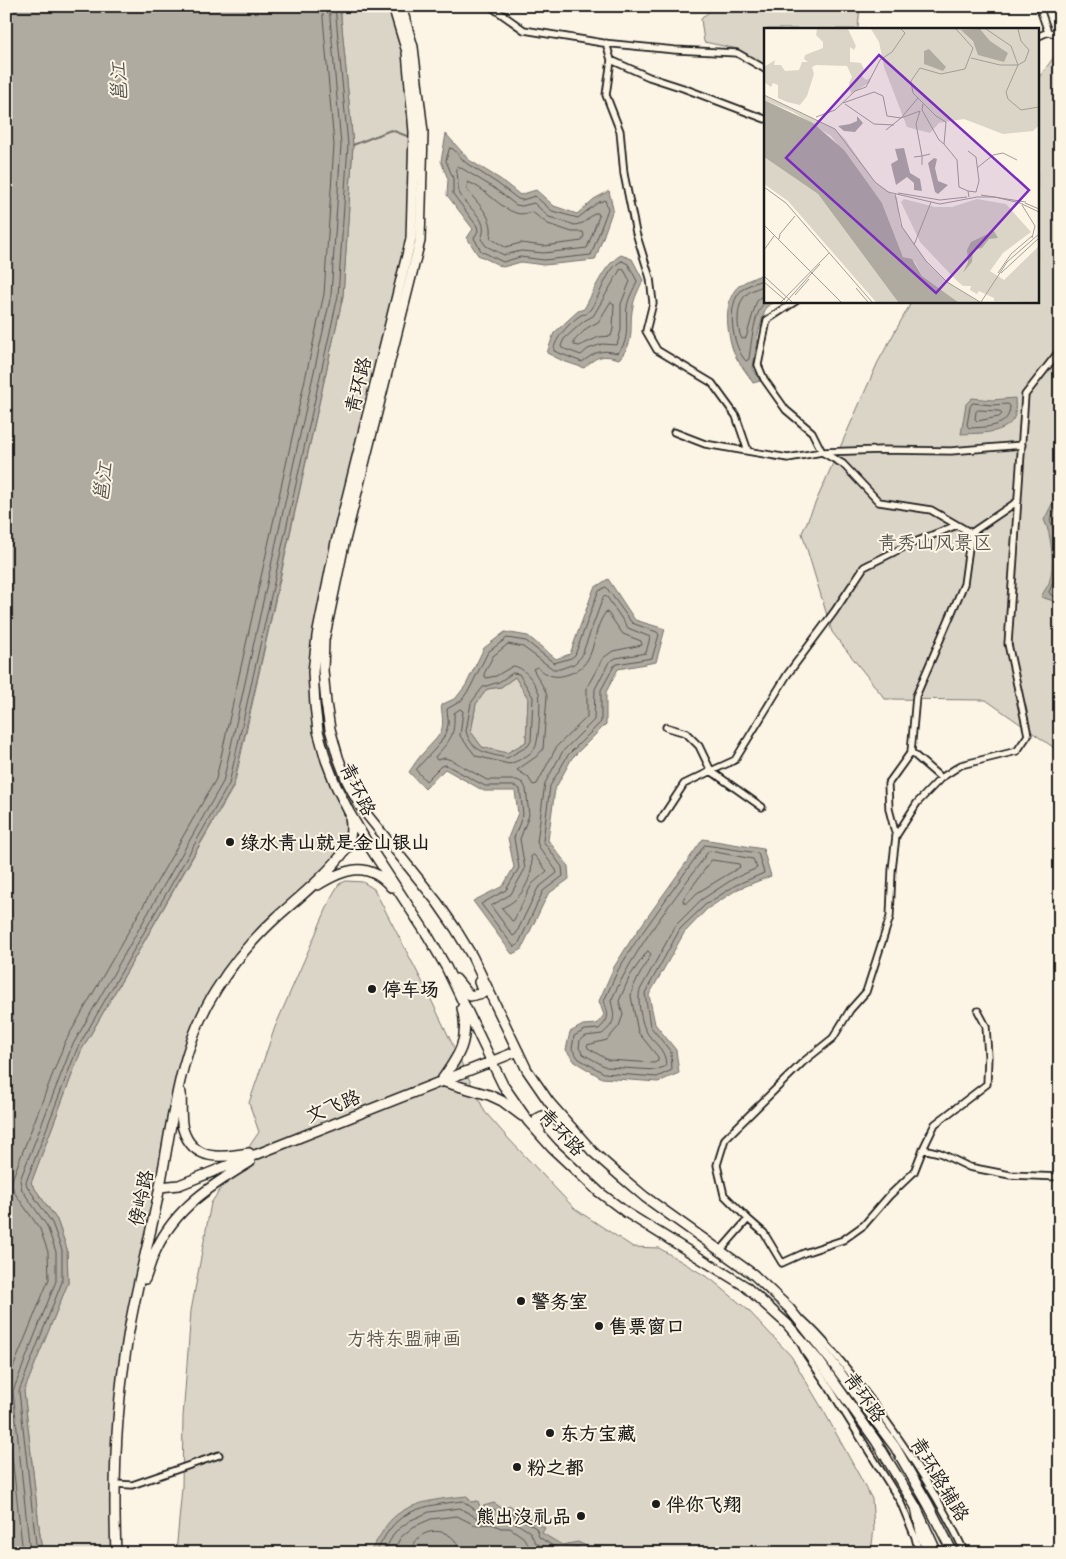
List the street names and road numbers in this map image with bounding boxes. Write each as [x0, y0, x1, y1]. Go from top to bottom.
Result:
street label: 青环路 [335, 353, 381, 417]
street label: 青环路 [331, 756, 385, 822]
street label: 文飞路 [300, 1080, 366, 1132]
street label: 青环路 [530, 1100, 594, 1164]
street label: 傍岭路 [119, 1167, 163, 1229]
street label: 青环路 [835, 1364, 895, 1430]
street label: 青环路辅路 [901, 1430, 979, 1528]

